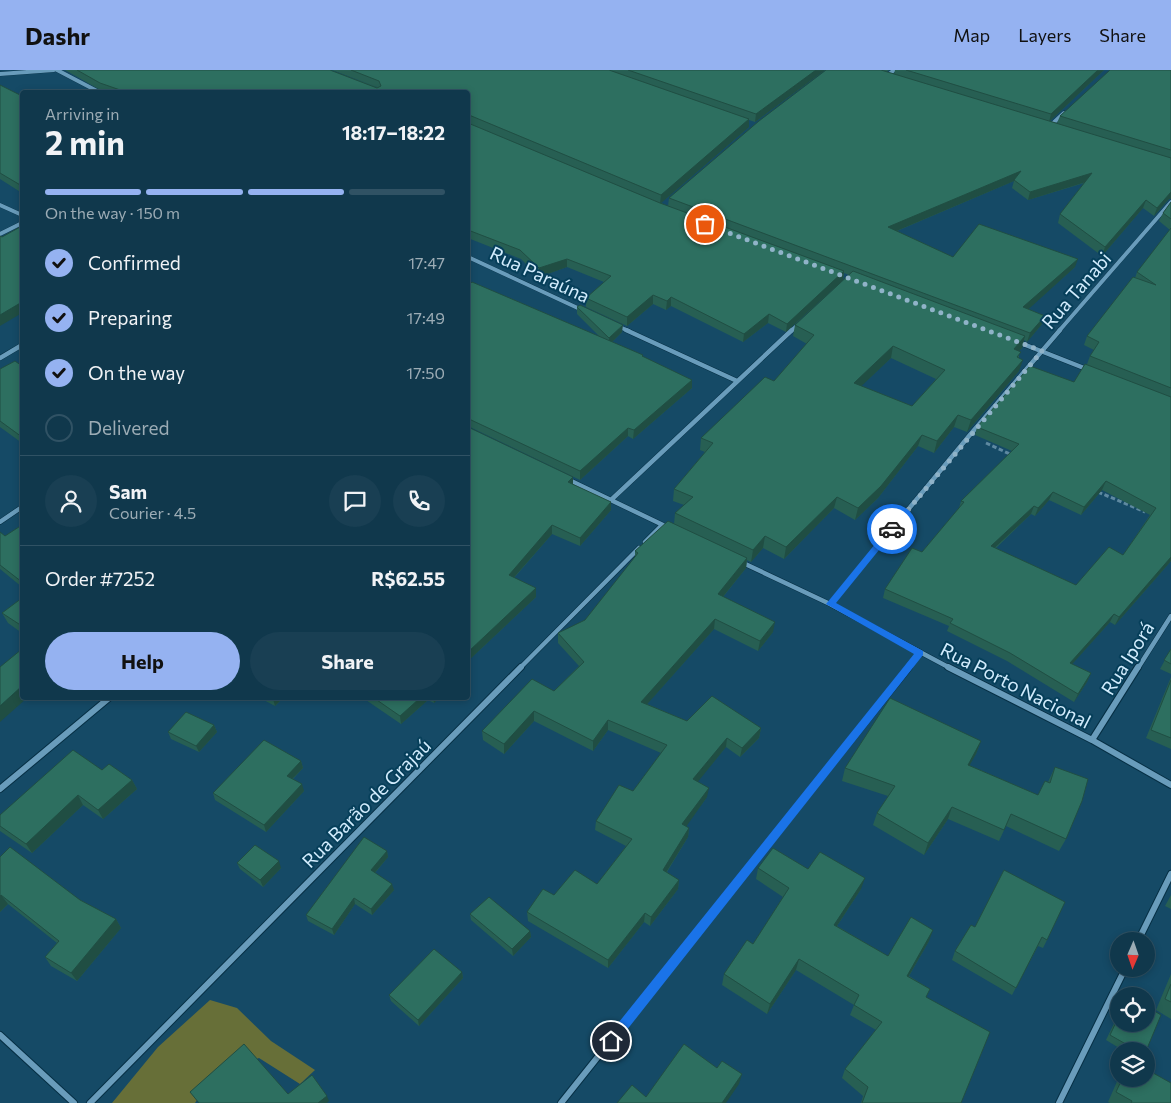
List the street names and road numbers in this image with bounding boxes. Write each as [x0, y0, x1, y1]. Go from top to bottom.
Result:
street label: Rua Paraúna [486, 241, 594, 307]
street label: Rua Tanabi [1036, 247, 1116, 333]
street label: Rua Iporá [1096, 617, 1158, 699]
street label: Rua Porto Nacional [937, 637, 1095, 733]
street label: Rua Barão de Grajaú [297, 734, 435, 872]

